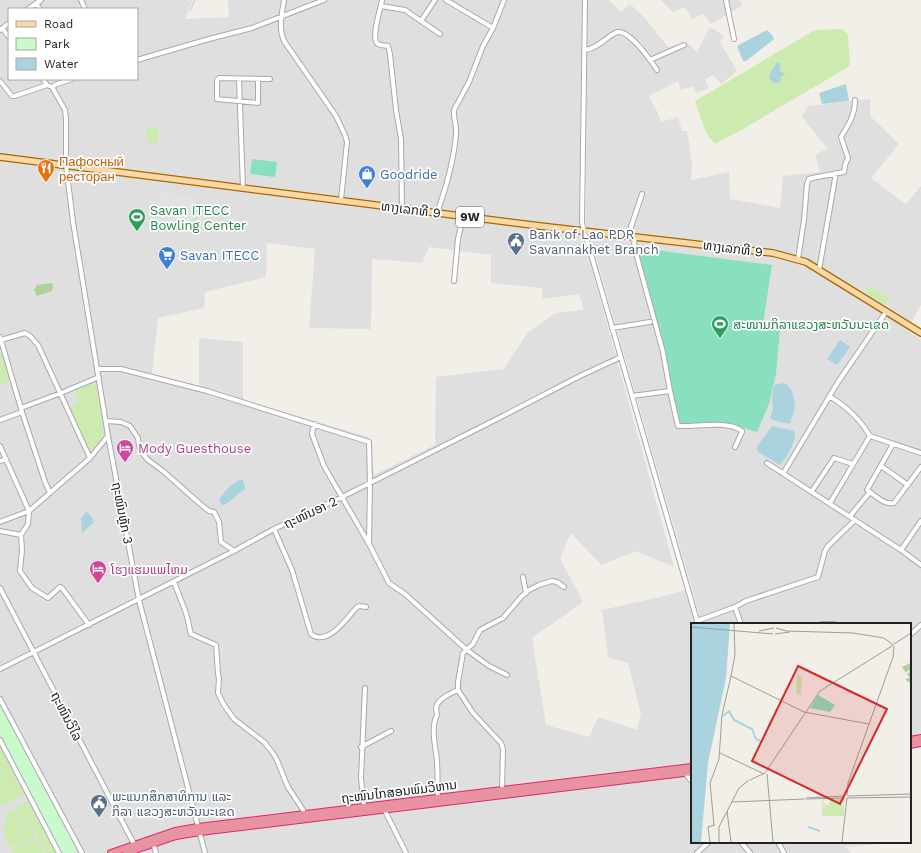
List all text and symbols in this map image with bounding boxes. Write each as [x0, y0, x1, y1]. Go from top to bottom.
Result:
legend [8, 8, 138, 80]
text: Road [44, 17, 73, 31]
text: Park [44, 37, 70, 51]
text: Water [44, 57, 79, 71]
place label: Пафосный ресторан [59, 154, 124, 184]
restaurant icon: Пафосный ресторан [36, 158, 56, 183]
shop icon: Goodride [357, 164, 377, 189]
place label: Goodride [380, 167, 438, 182]
street label: ທາງເລກທີ 9 [380, 198, 442, 221]
place label: Savan ITECC Bowling Center [150, 203, 246, 233]
sports icon: Savan ITECC Bowling Center [127, 207, 147, 232]
road number: 9W [456, 207, 484, 227]
place label: Bank of Lao PDR Savannakhet Branch [529, 227, 659, 257]
public building icon: Bank of Lao PDR Savannakhet Branch [506, 231, 526, 256]
street label: ທາງເລກທີ 9 [702, 237, 764, 260]
supermarket icon: Savan ITECC [157, 245, 177, 270]
place label: Savan ITECC [180, 248, 259, 263]
sports icon: ສະໜາມກິລາແຂວງສະຫວັນນະເຂດ [710, 314, 730, 339]
place label: ສະໜາມກິລາແຂວງສະຫວັນນະເຂດ [733, 317, 889, 332]
hotel icon: Mody Guesthouse [115, 438, 135, 463]
place label: Mody Guesthouse [138, 441, 251, 456]
street label: ຖະໜົນຫຼັກ 3 [109, 481, 136, 545]
street label: ຖະໜົນອາ 2 [281, 494, 339, 531]
hotel icon: ໂຮງແຮມແພໄຫມ [88, 559, 108, 584]
place label: ໂຮງແຮມແພໄຫມ [110, 562, 188, 577]
inset map [691, 623, 911, 843]
street label: ຖະໜົນວິໄລ [48, 689, 85, 743]
street label: ຖະໜົນໄກສອນພົມວິຫານ [340, 777, 458, 806]
place label: ພະແນກສຶກສາທິການ ແລະ ກິລາ ແຂວງສະຫວັນນະເຂດ [112, 789, 235, 819]
public building icon: ພະແນກສຶກສາທິການ ແລະ ກິລາ ແຂວງສະຫວັນນະເຂດ [89, 793, 109, 818]

